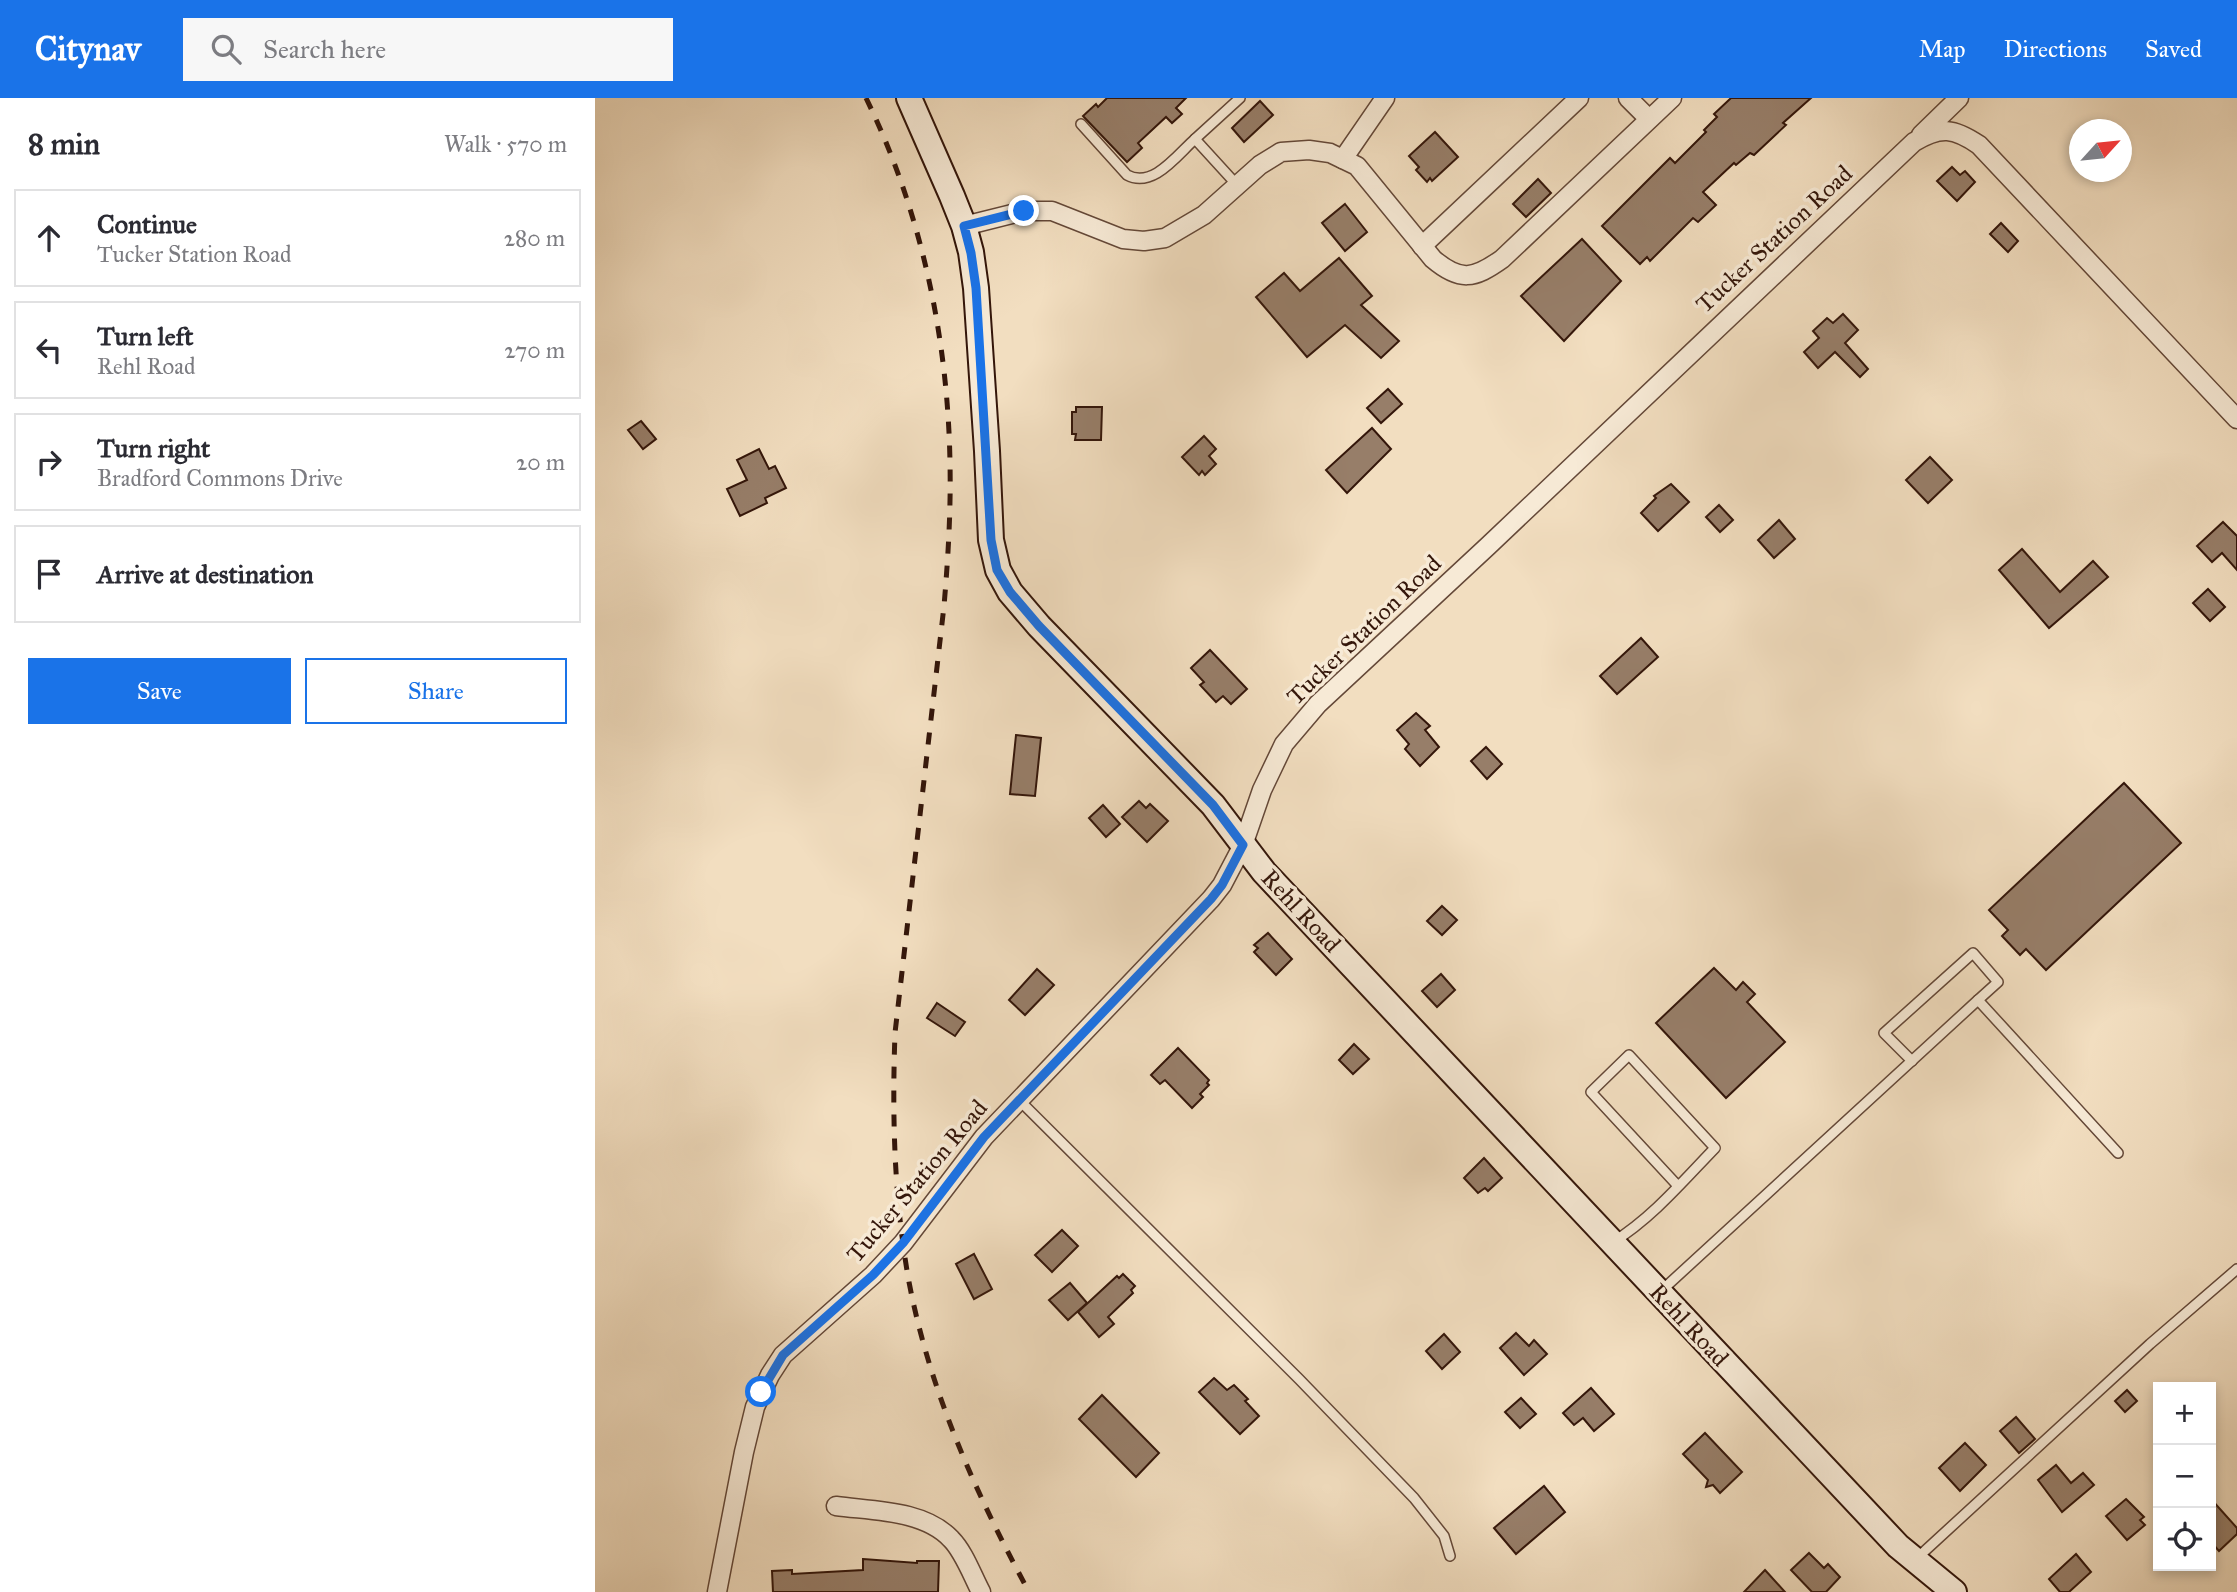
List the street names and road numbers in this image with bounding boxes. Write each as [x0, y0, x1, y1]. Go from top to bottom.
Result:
street label: Tucker Station Road [1690, 159, 1858, 319]
street label: Tucker Station Road [1281, 549, 1447, 711]
street label: Rehl Road [1255, 863, 1347, 959]
street label: Tucker Station Road [840, 1094, 994, 1268]
street label: Rehl Road [1643, 1277, 1735, 1373]

